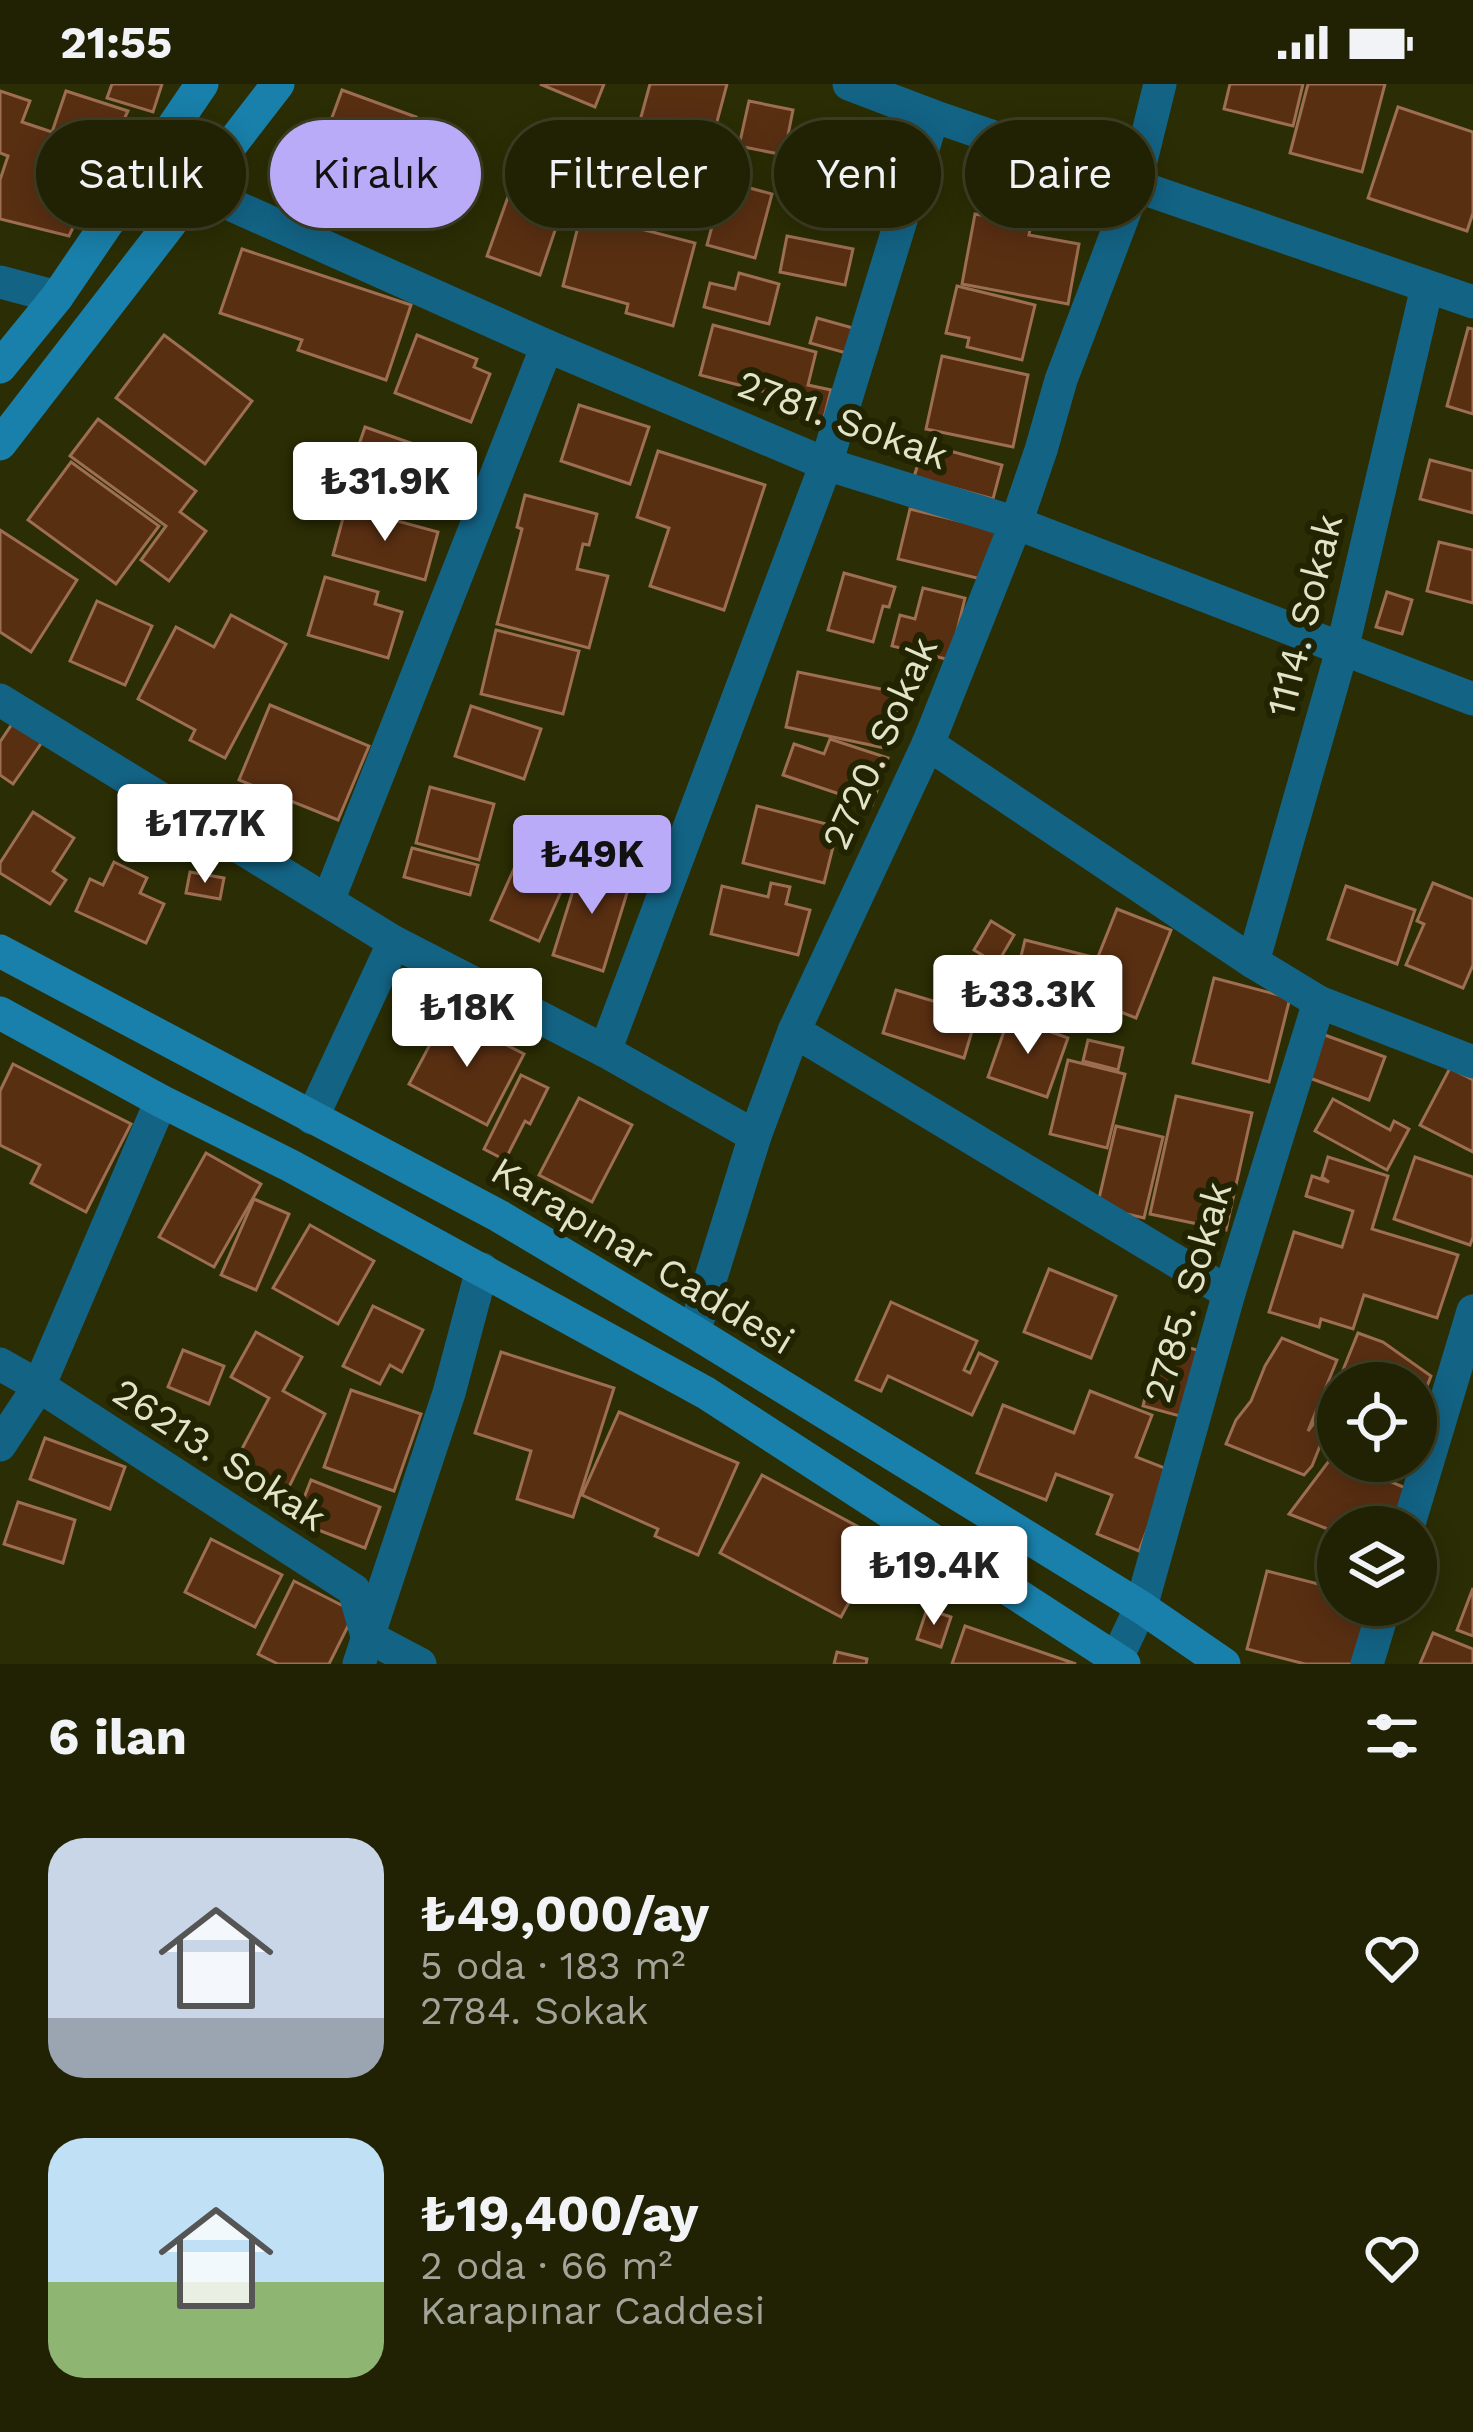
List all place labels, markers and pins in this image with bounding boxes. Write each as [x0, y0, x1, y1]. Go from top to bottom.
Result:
pin: ₺31.9K [287, 442, 483, 544]
pin: ₺17.7K [107, 784, 303, 886]
pin: ₺49K [521, 815, 663, 917]
pin: ₺33.3K [930, 955, 1126, 1057]
pin: ₺18K [396, 968, 538, 1070]
pin: ₺19.4K [836, 1526, 1032, 1628]

